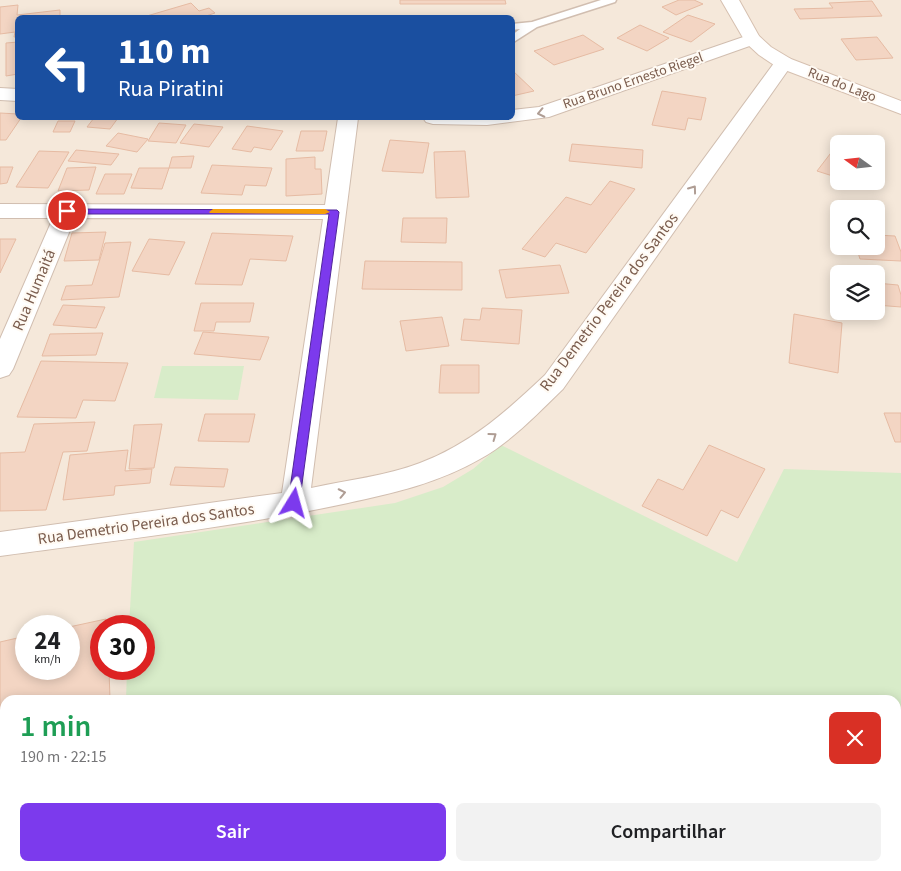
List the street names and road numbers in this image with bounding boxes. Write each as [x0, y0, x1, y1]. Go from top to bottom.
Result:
street label: Rua Bruno Ernesto Riegel [560, 47, 706, 114]
street label: Rua do Lago [805, 63, 879, 107]
street label: Rua Demetrio Pereira dos Santos [535, 208, 684, 396]
street label: Rua Humaitá [7, 246, 61, 334]
street label: Rua Demetrio Pereira dos Santos [36, 498, 256, 550]

